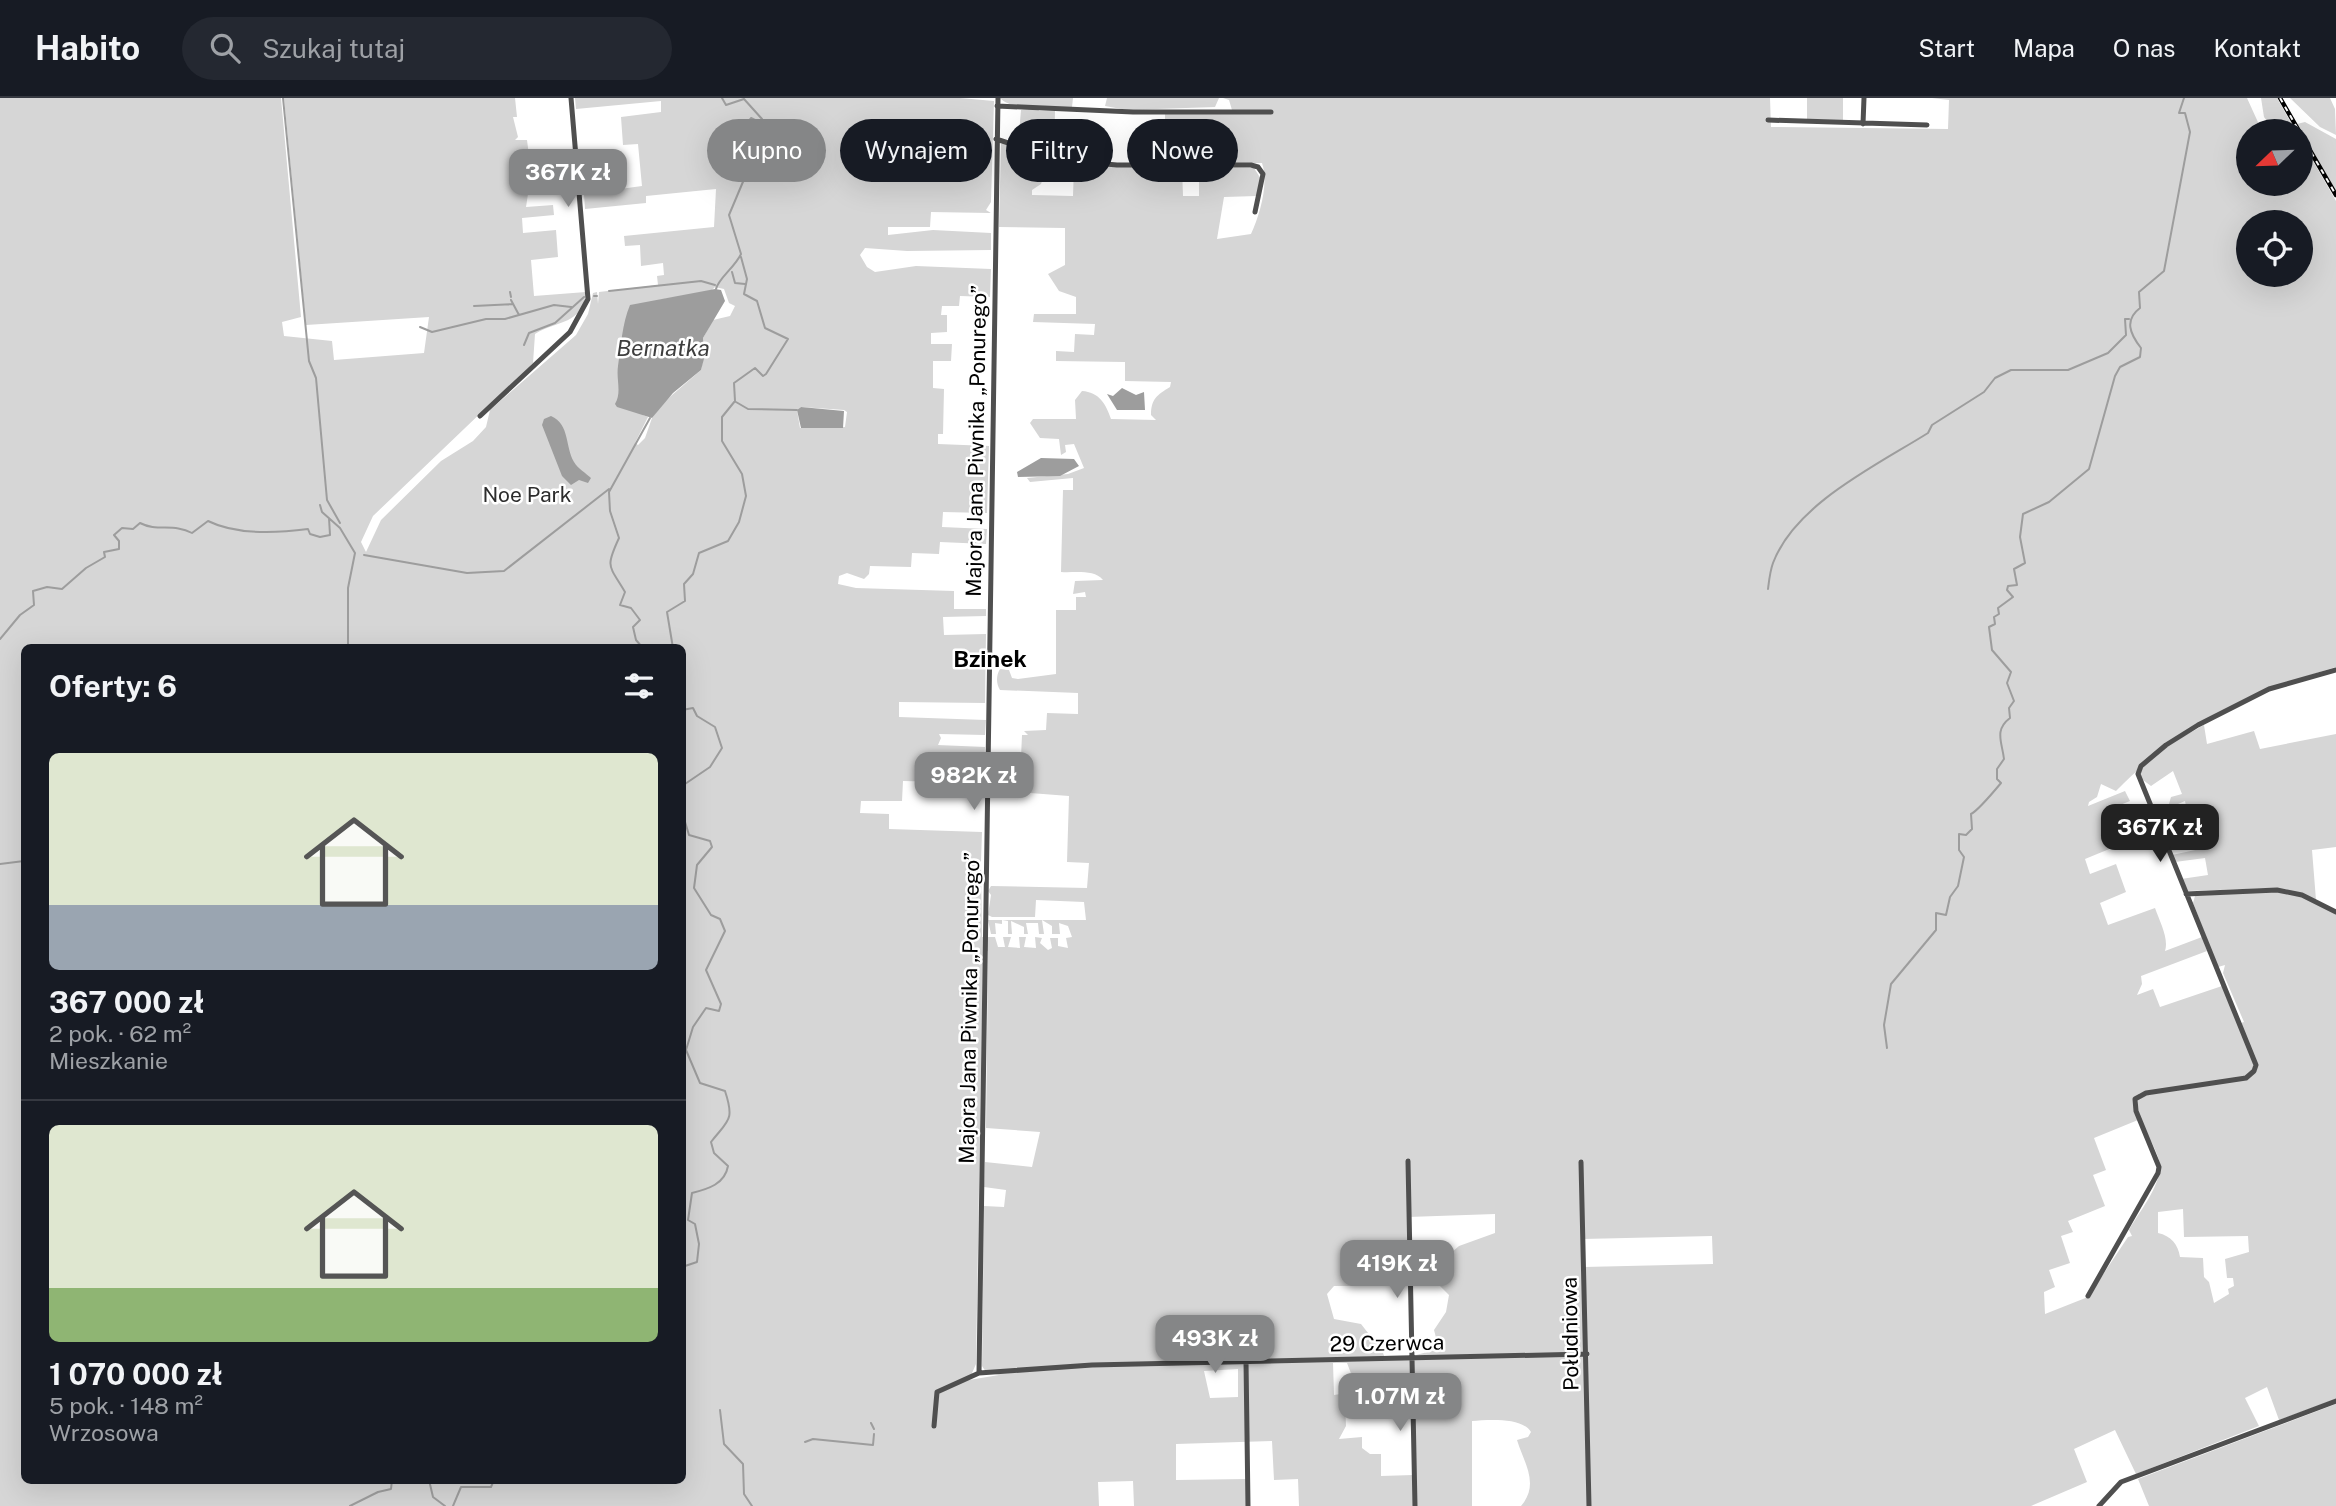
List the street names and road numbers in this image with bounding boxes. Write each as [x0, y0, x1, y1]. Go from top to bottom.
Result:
street label: Majora Jana Piwnika „Ponurego” [961, 285, 991, 597]
street label: Majora Jana Piwnika „Ponurego” [954, 852, 984, 1164]
street label: Południowa [1557, 1277, 1583, 1391]
street label: 29 Czerwca [1329, 1330, 1445, 1356]

